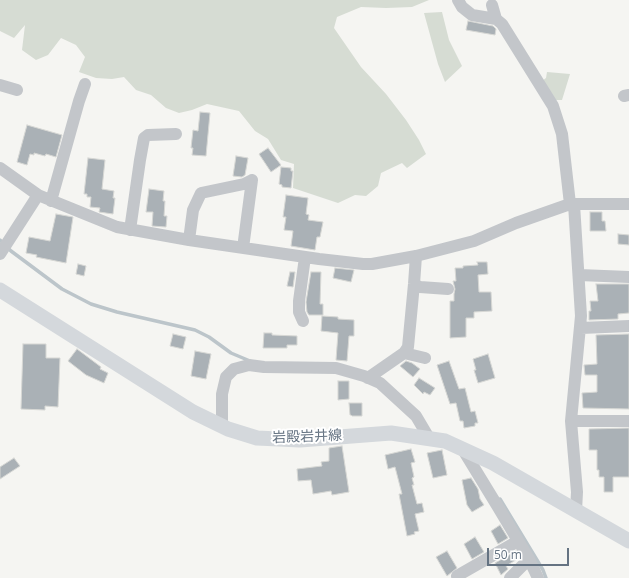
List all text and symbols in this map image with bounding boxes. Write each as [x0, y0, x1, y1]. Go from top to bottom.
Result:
street label: 岩殿岩井線 [272, 427, 342, 447]
scale bar [489, 540, 571, 566]
text: 50 m [494, 546, 522, 563]

